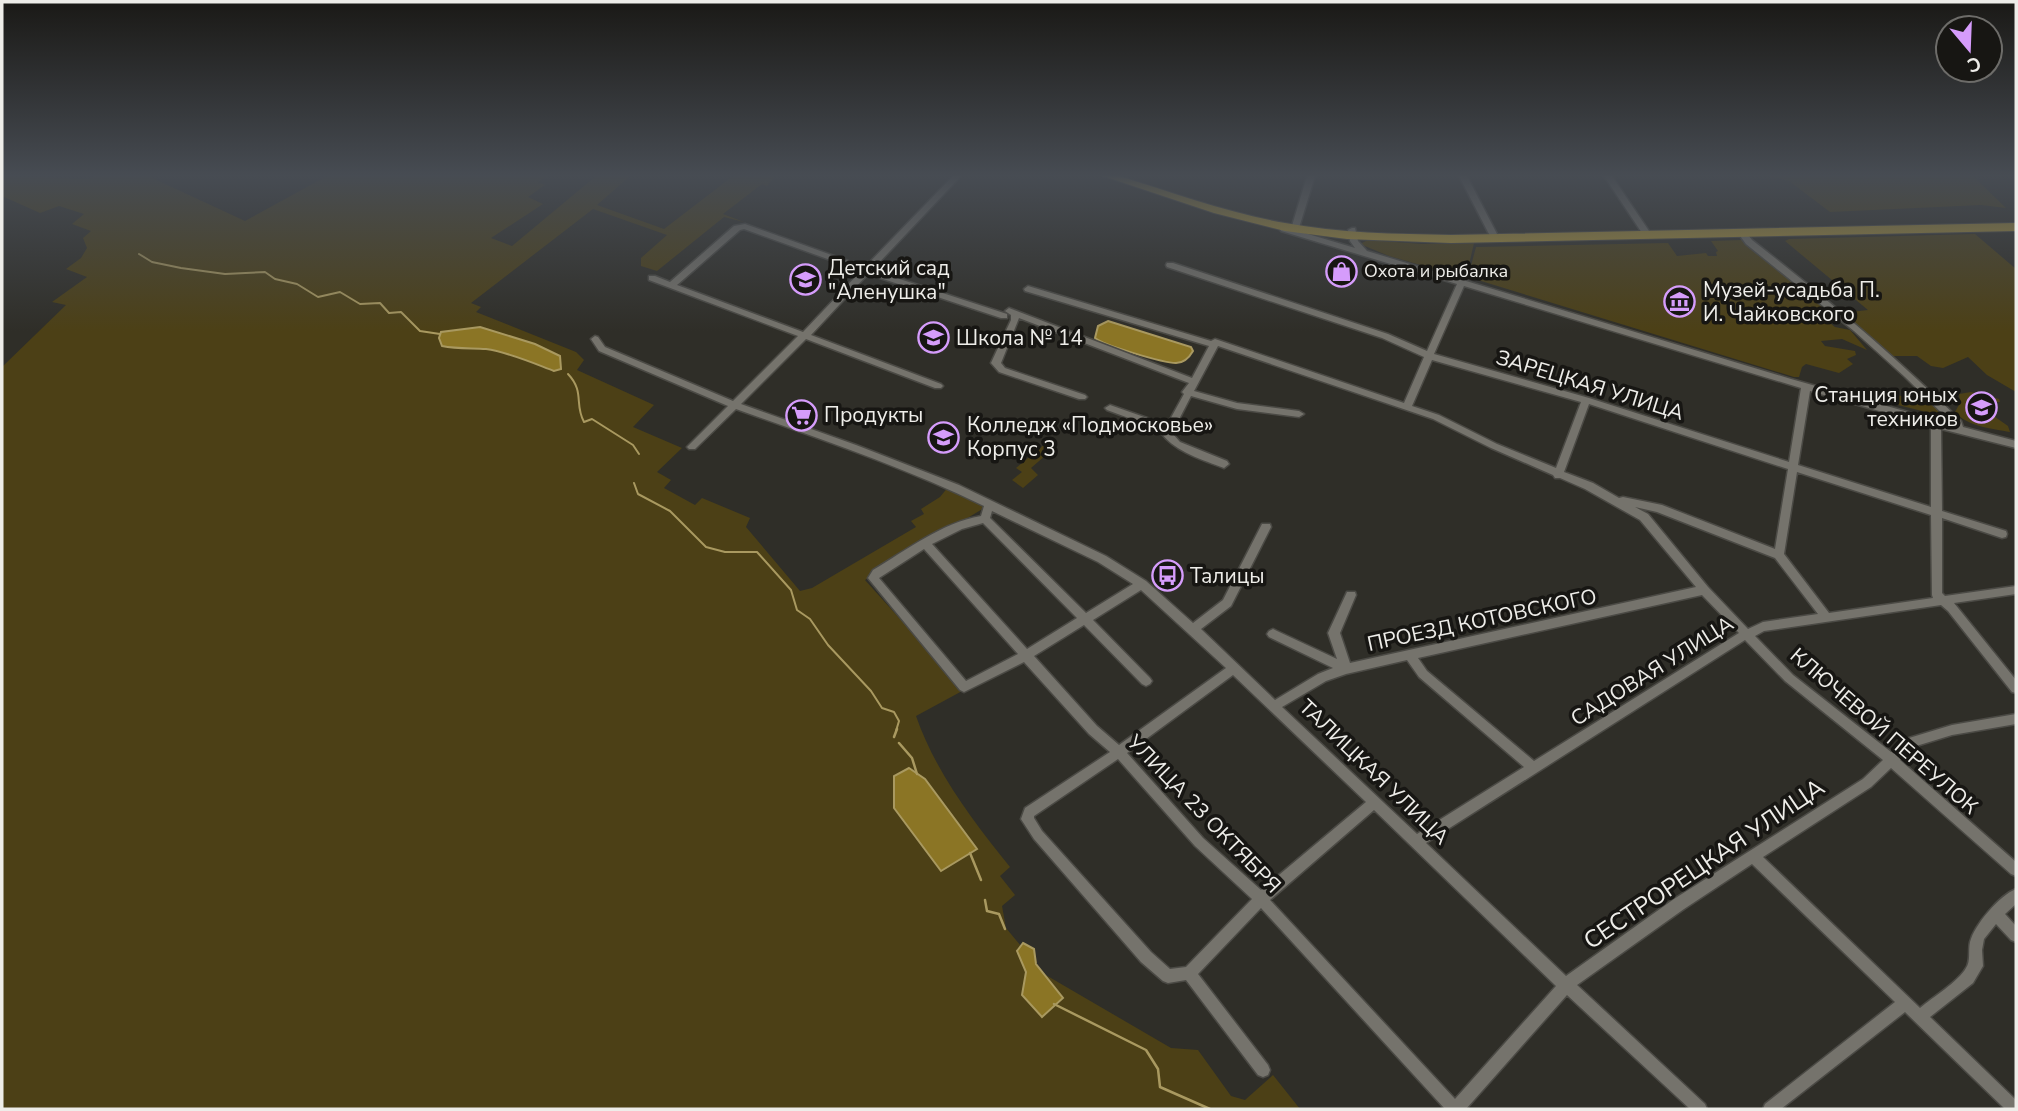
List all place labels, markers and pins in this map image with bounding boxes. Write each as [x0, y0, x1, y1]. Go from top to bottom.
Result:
place label: Детский сад "Аленушка" [828, 254, 950, 306]
shop icon: Охота и рыбалка [1324, 254, 1358, 288]
place label: Охота и рыбалка [1364, 259, 1508, 283]
school or university icon: Детский сад "Аленушка" [788, 263, 822, 297]
place label: Музей-усадьба П. И. Чайковского [1703, 276, 1880, 328]
museum icon: Музей-усадьба П. И. Чайковского [1663, 285, 1697, 319]
school or university icon: Школа № 14 [916, 321, 950, 355]
place label: Школа № 14 [956, 324, 1083, 352]
place label: Станция юных техников [1814, 381, 1958, 433]
school or university icon: Станция юных техников [1964, 390, 1998, 424]
supermarket icon: Продукты [784, 398, 818, 432]
place label: Продукты [824, 401, 923, 429]
place label: Колледж «Подмосковье» Корпус 3 [967, 411, 1213, 463]
school or university icon: Колледж «Подмосковье» Корпус 3 [927, 420, 961, 454]
bus stop icon: Талицы [1150, 559, 1184, 593]
place label: Талицы [1190, 562, 1265, 590]

